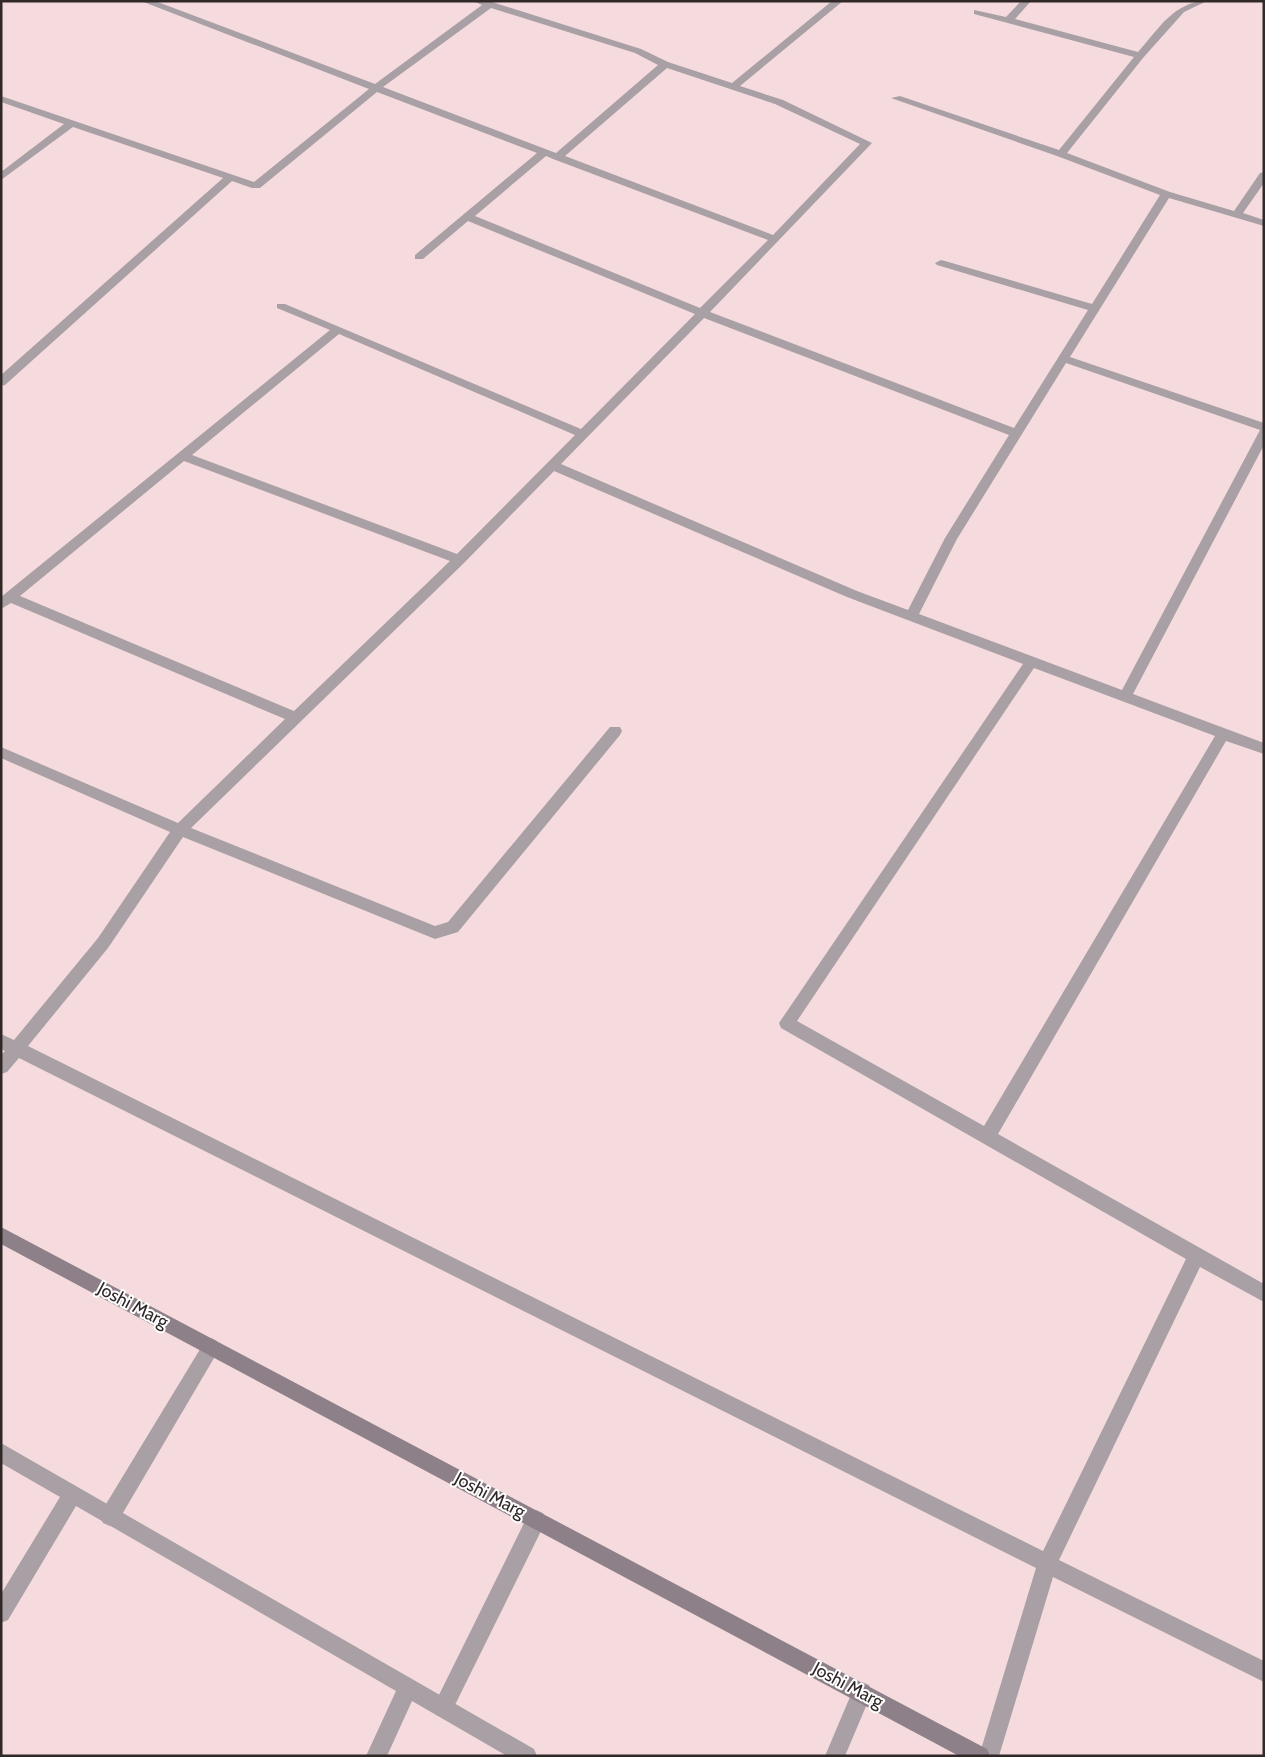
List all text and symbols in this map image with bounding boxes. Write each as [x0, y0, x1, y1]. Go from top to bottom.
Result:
street label: Joshi Marg [93, 1277, 173, 1333]
street label: Joshi Marg [450, 1467, 530, 1523]
street label: Joshi Marg [808, 1657, 888, 1713]

